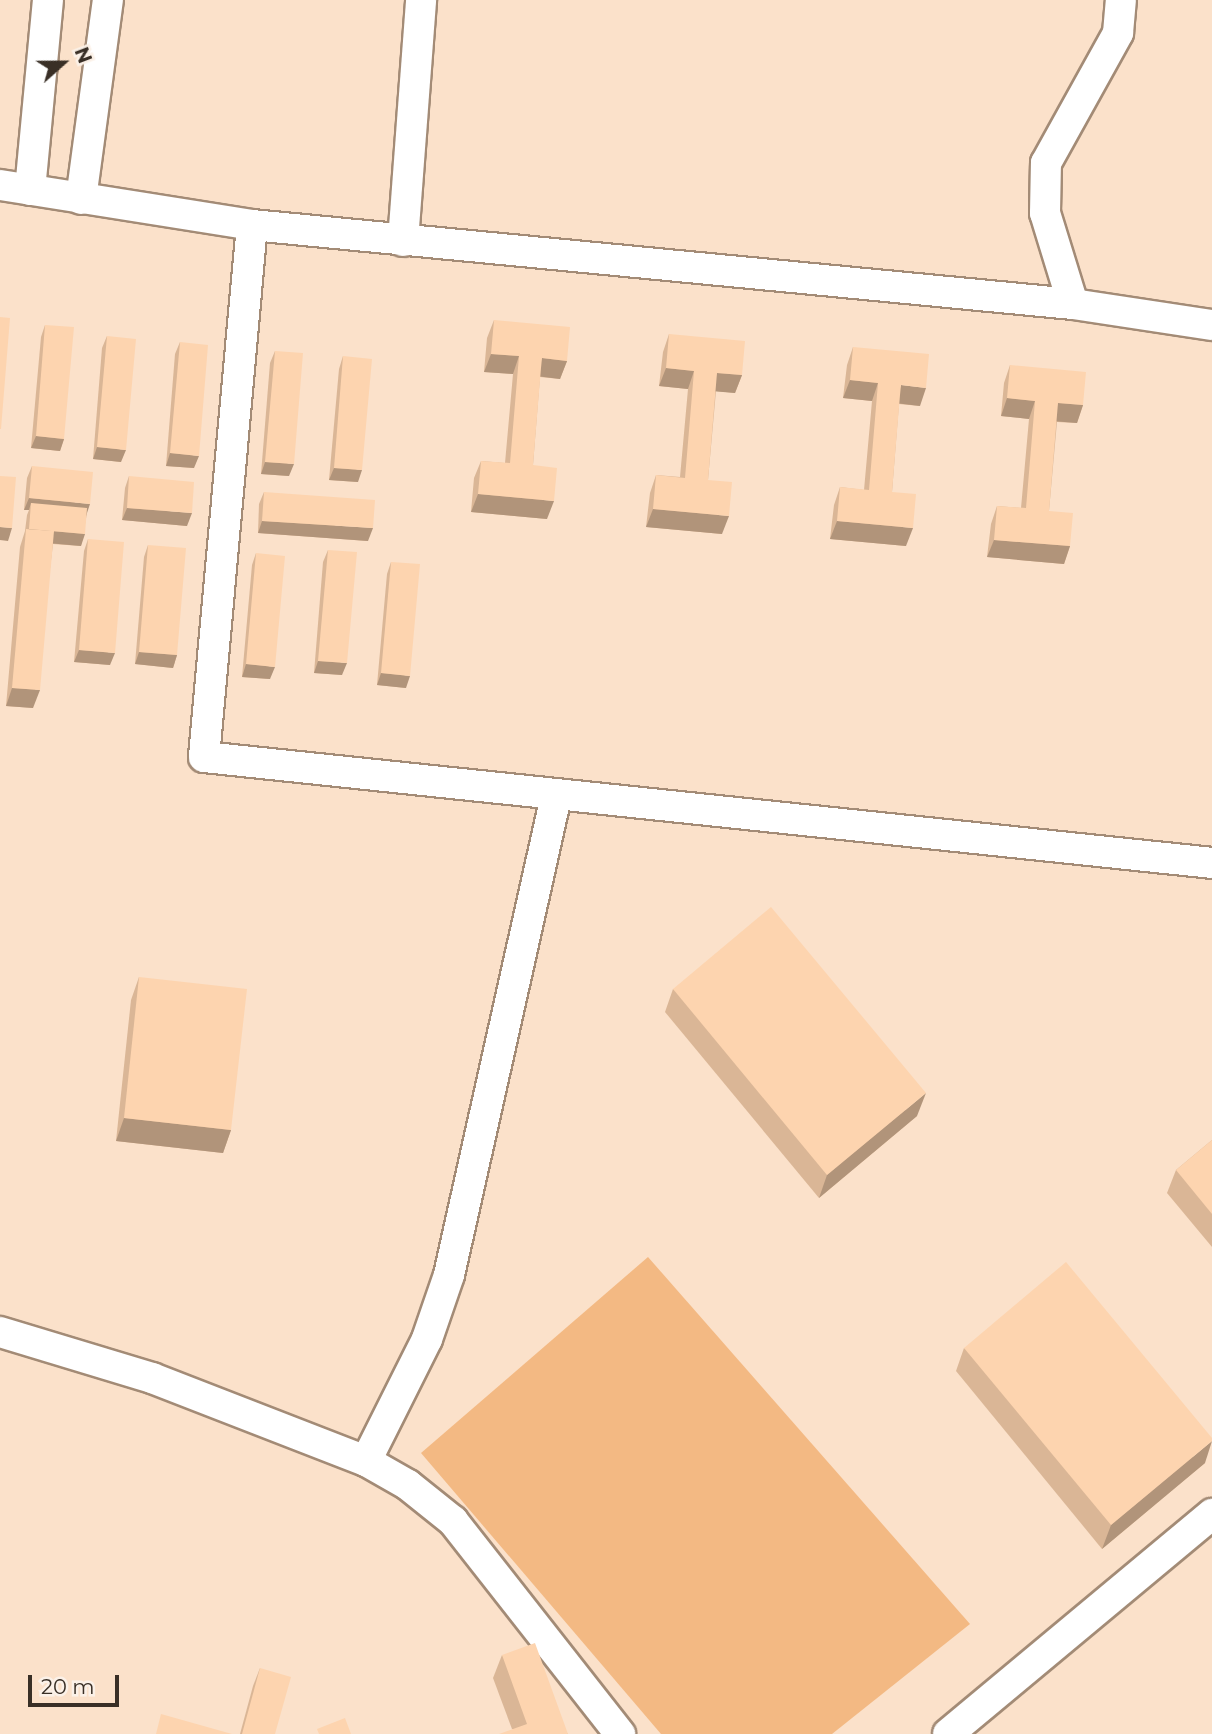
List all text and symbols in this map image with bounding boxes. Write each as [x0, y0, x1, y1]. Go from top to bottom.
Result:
north arrow [28, 28, 98, 98]
text: N [70, 44, 97, 67]
scale bar [32, 1660, 122, 1704]
text: 20 m [41, 1674, 95, 1699]

